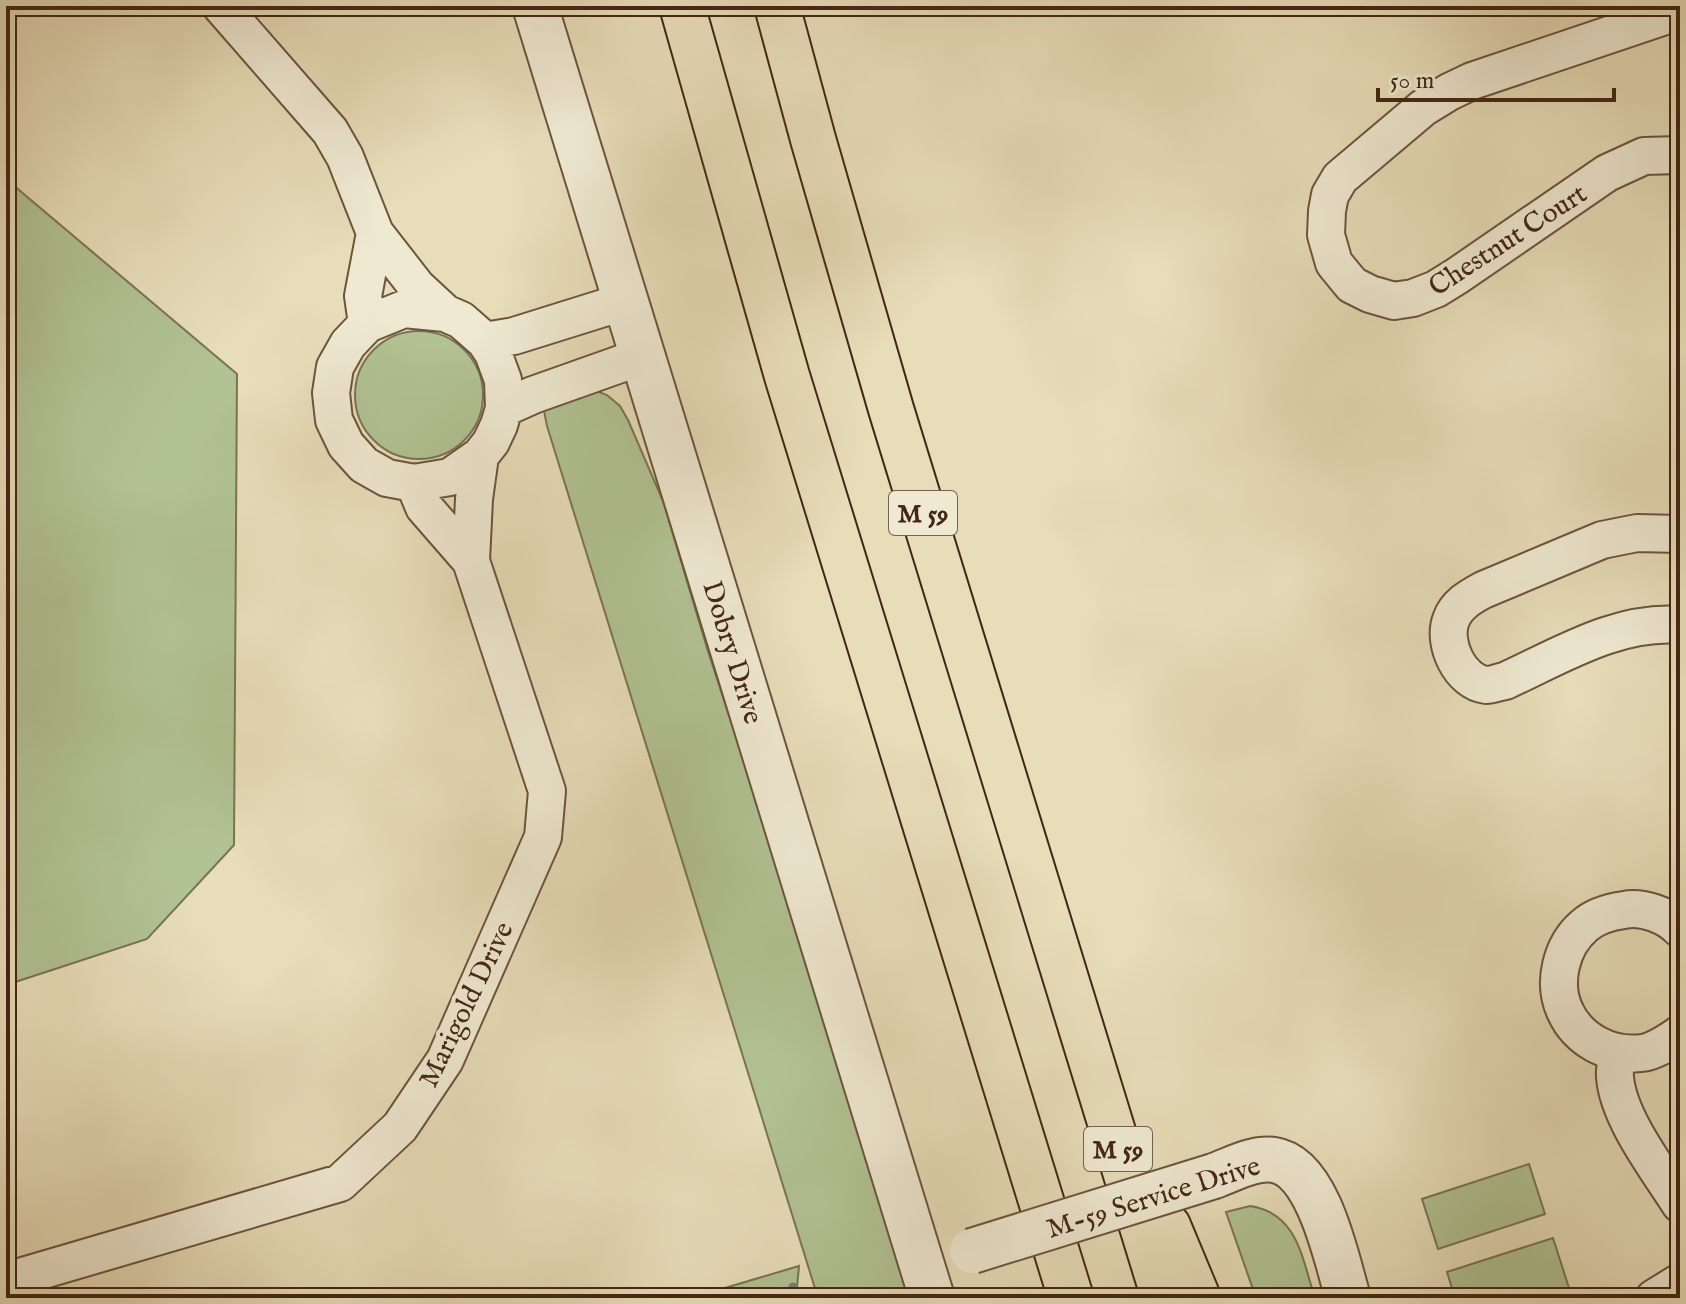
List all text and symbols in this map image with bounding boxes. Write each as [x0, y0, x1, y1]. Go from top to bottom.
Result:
scale bar [1378, 52, 1614, 102]
text: 50 m [1390, 66, 1434, 97]
street label: Chestnut Court [1423, 177, 1594, 305]
road number: M 59 [889, 491, 957, 535]
street label: Dobry Drive [693, 577, 770, 729]
street label: Marigold Drive [412, 916, 523, 1094]
road number: M 59 [1084, 1127, 1152, 1171]
street label: M-59 Service Drive [1043, 1149, 1265, 1247]

